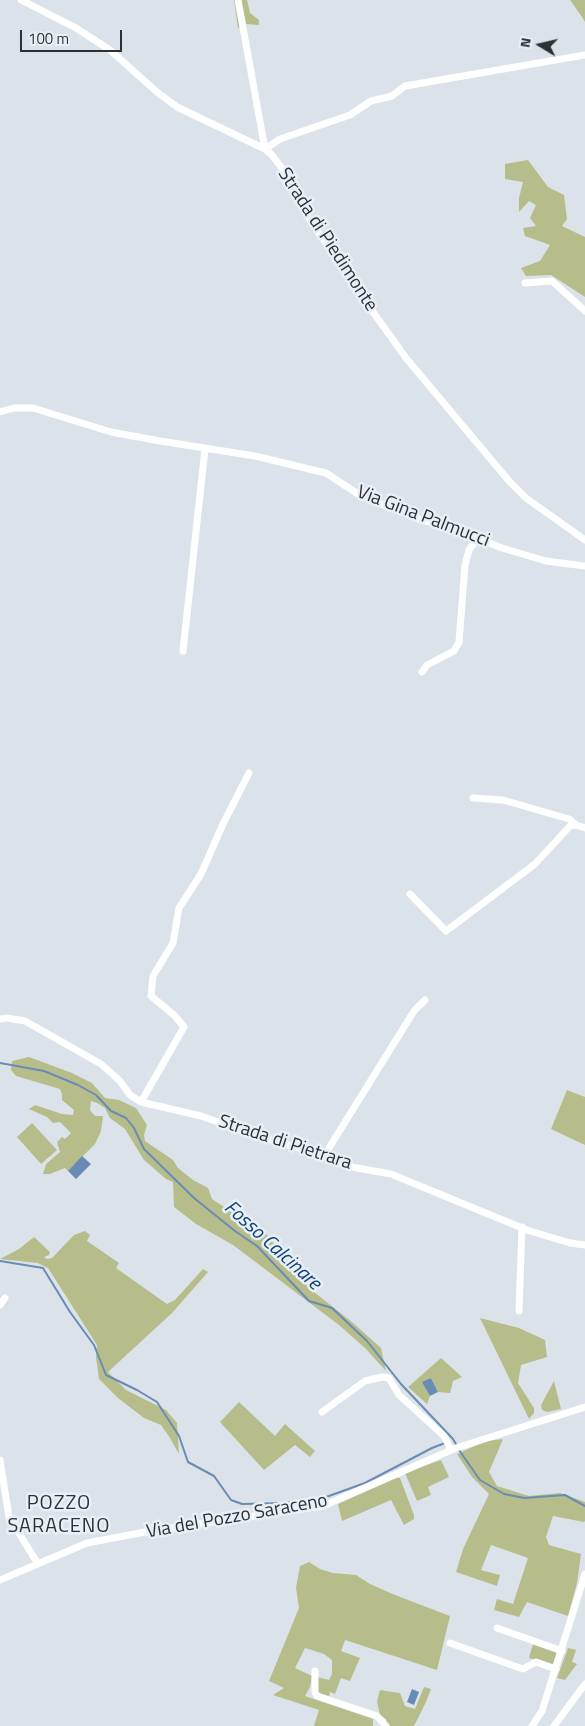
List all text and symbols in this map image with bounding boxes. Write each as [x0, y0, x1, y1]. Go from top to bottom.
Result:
scale bar [22, 20, 125, 52]
north arrow [515, 20, 565, 70]
text: 100 m [28, 27, 69, 50]
text: N [514, 36, 536, 49]
street label: Strada di Piedimonte [272, 164, 382, 316]
street label: Via Gina Palmucci [353, 481, 493, 553]
street label: Strada di Pietrara [215, 1111, 355, 1175]
water label: Fosso Calcinare [218, 1196, 326, 1296]
street label: Via del Pozzo Saraceno [145, 1490, 329, 1544]
district label: POZZO SARACENO [6, 1492, 112, 1539]

